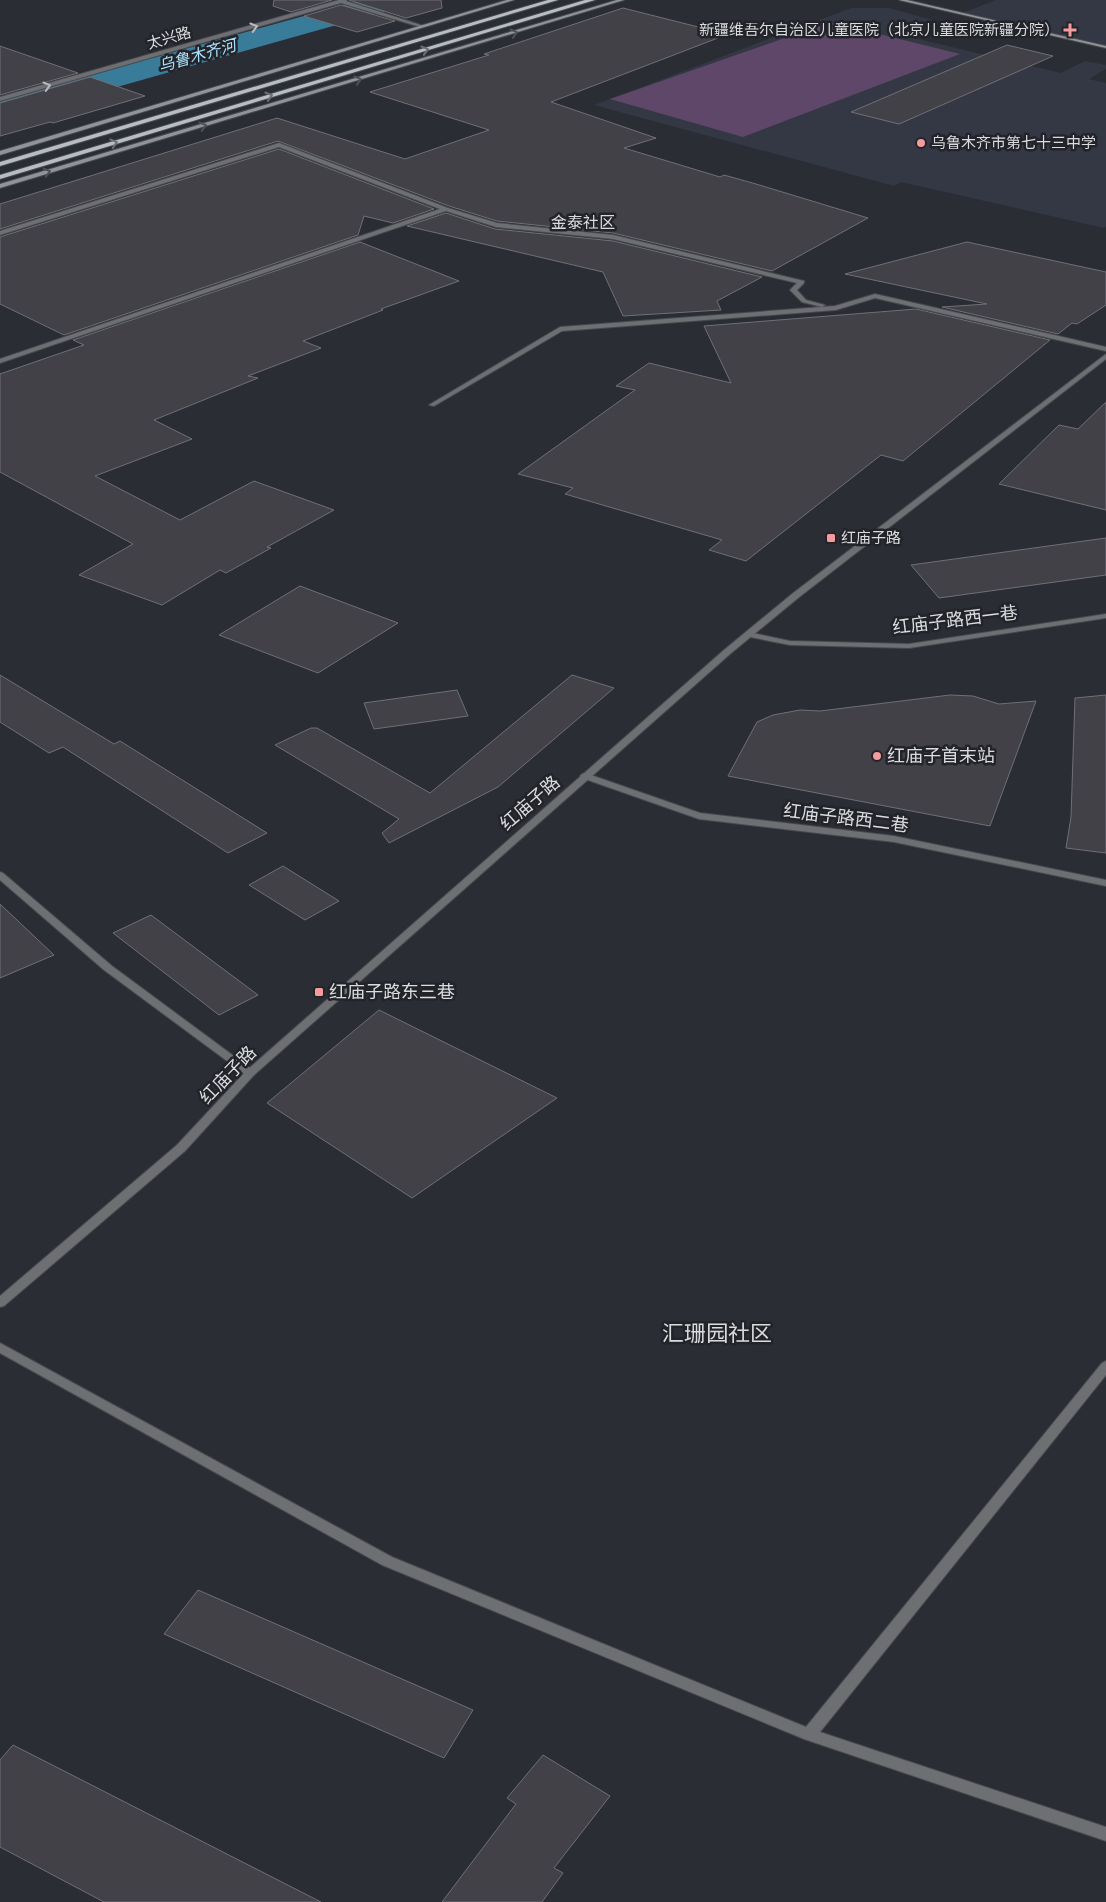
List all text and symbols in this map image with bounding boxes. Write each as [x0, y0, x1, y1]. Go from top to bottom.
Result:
place label: 新疆维吾尔自治区儿童医院（北京儿童医院新疆分院） [699, 19, 1059, 39]
street label: 太兴路 [144, 21, 193, 53]
one-way arrow [249, 22, 258, 33]
marker: 新疆维吾尔自治区儿童医院（北京儿童医院新疆分院） [1063, 23, 1077, 37]
one-way arrow [509, 28, 518, 38]
water label: 乌鲁木齐河 [156, 33, 241, 77]
one-way arrow [421, 45, 429, 55]
one-way arrow [354, 75, 362, 85]
one-way arrow [42, 81, 51, 92]
one-way arrow [265, 92, 273, 102]
one-way arrow [198, 121, 206, 131]
place label: 乌鲁木齐市第七十三中学 [931, 132, 1096, 152]
marker: 乌鲁木齐市第七十三中学 [915, 137, 927, 149]
one-way arrow [109, 138, 117, 148]
one-way arrow [42, 167, 50, 177]
district label: 金泰社区 [551, 211, 615, 233]
place label: 红庙子路 [841, 527, 901, 547]
marker: 红庙子路 [825, 532, 837, 544]
street label: 红庙子路西一巷 [891, 599, 1019, 639]
place label: 红庙子首末站 [887, 743, 995, 767]
marker: 红庙子首末站 [871, 750, 883, 762]
street label: 红庙子路 [494, 770, 564, 835]
street label: 红庙子路西二巷 [782, 797, 910, 837]
place label: 红庙子路东三巷 [329, 979, 455, 1003]
marker: 红庙子路东三巷 [313, 986, 325, 998]
street label: 红庙子路 [194, 1040, 261, 1109]
district label: 汇珊园社区 [662, 1317, 772, 1347]

